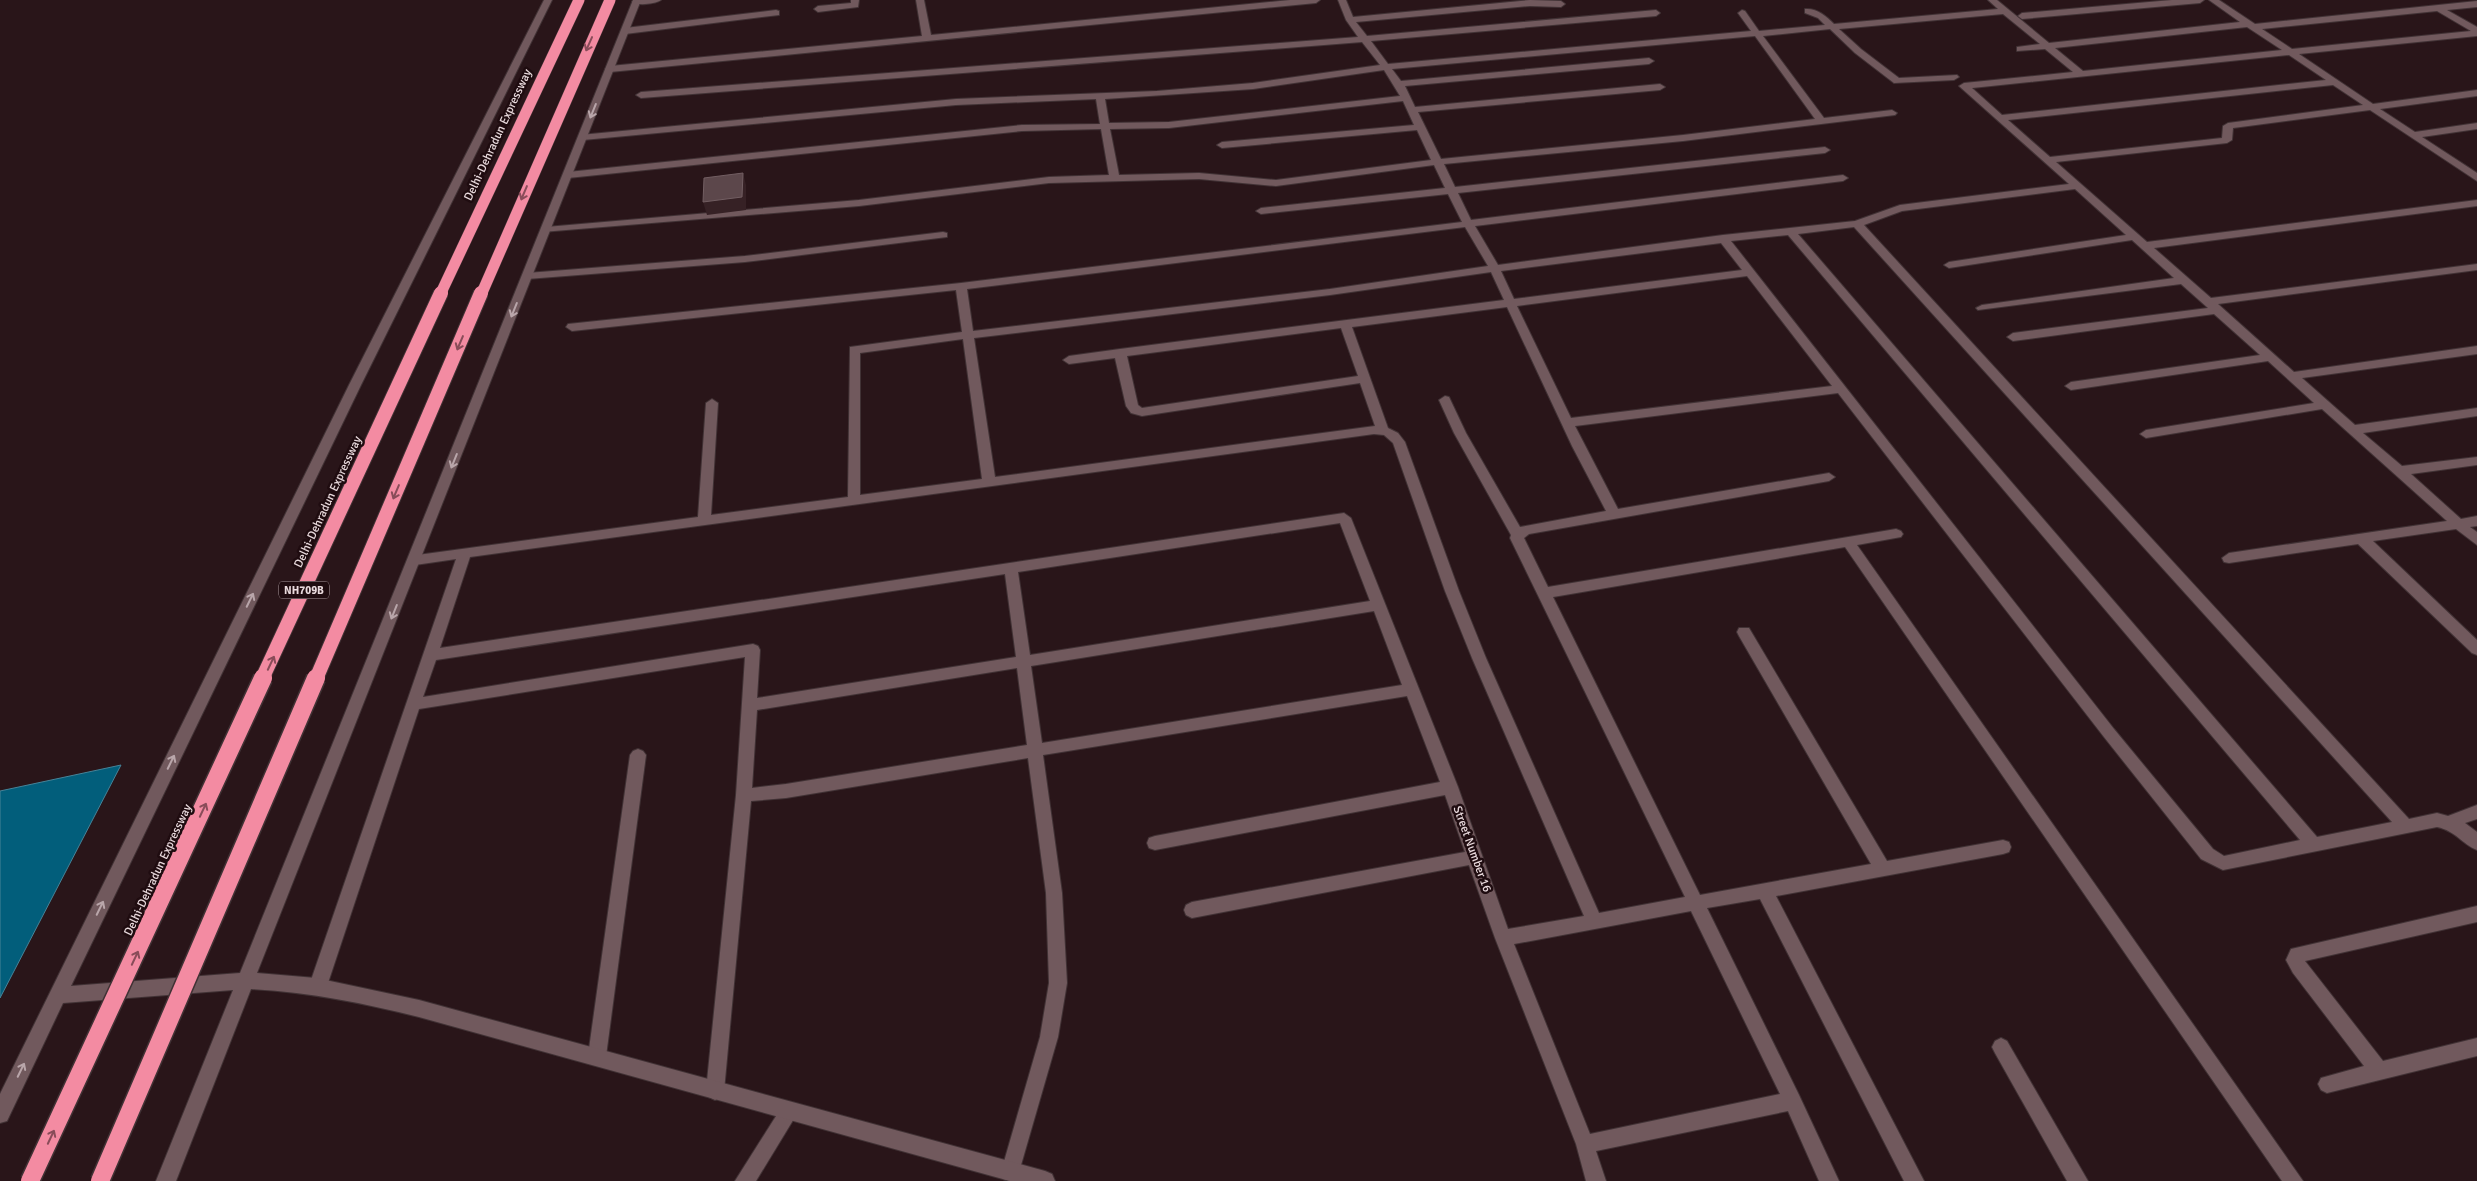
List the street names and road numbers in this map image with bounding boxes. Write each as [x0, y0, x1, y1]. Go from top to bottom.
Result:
street label: Delhi-Dehradun Expressway [461, 66, 535, 203]
street label: Delhi-Dehradun Expressway [291, 433, 365, 570]
road number: NH709B [279, 582, 329, 598]
street label: Delhi-Dehradun Expressway [121, 801, 195, 938]
street label: Street Number 16 [1449, 804, 1495, 894]

